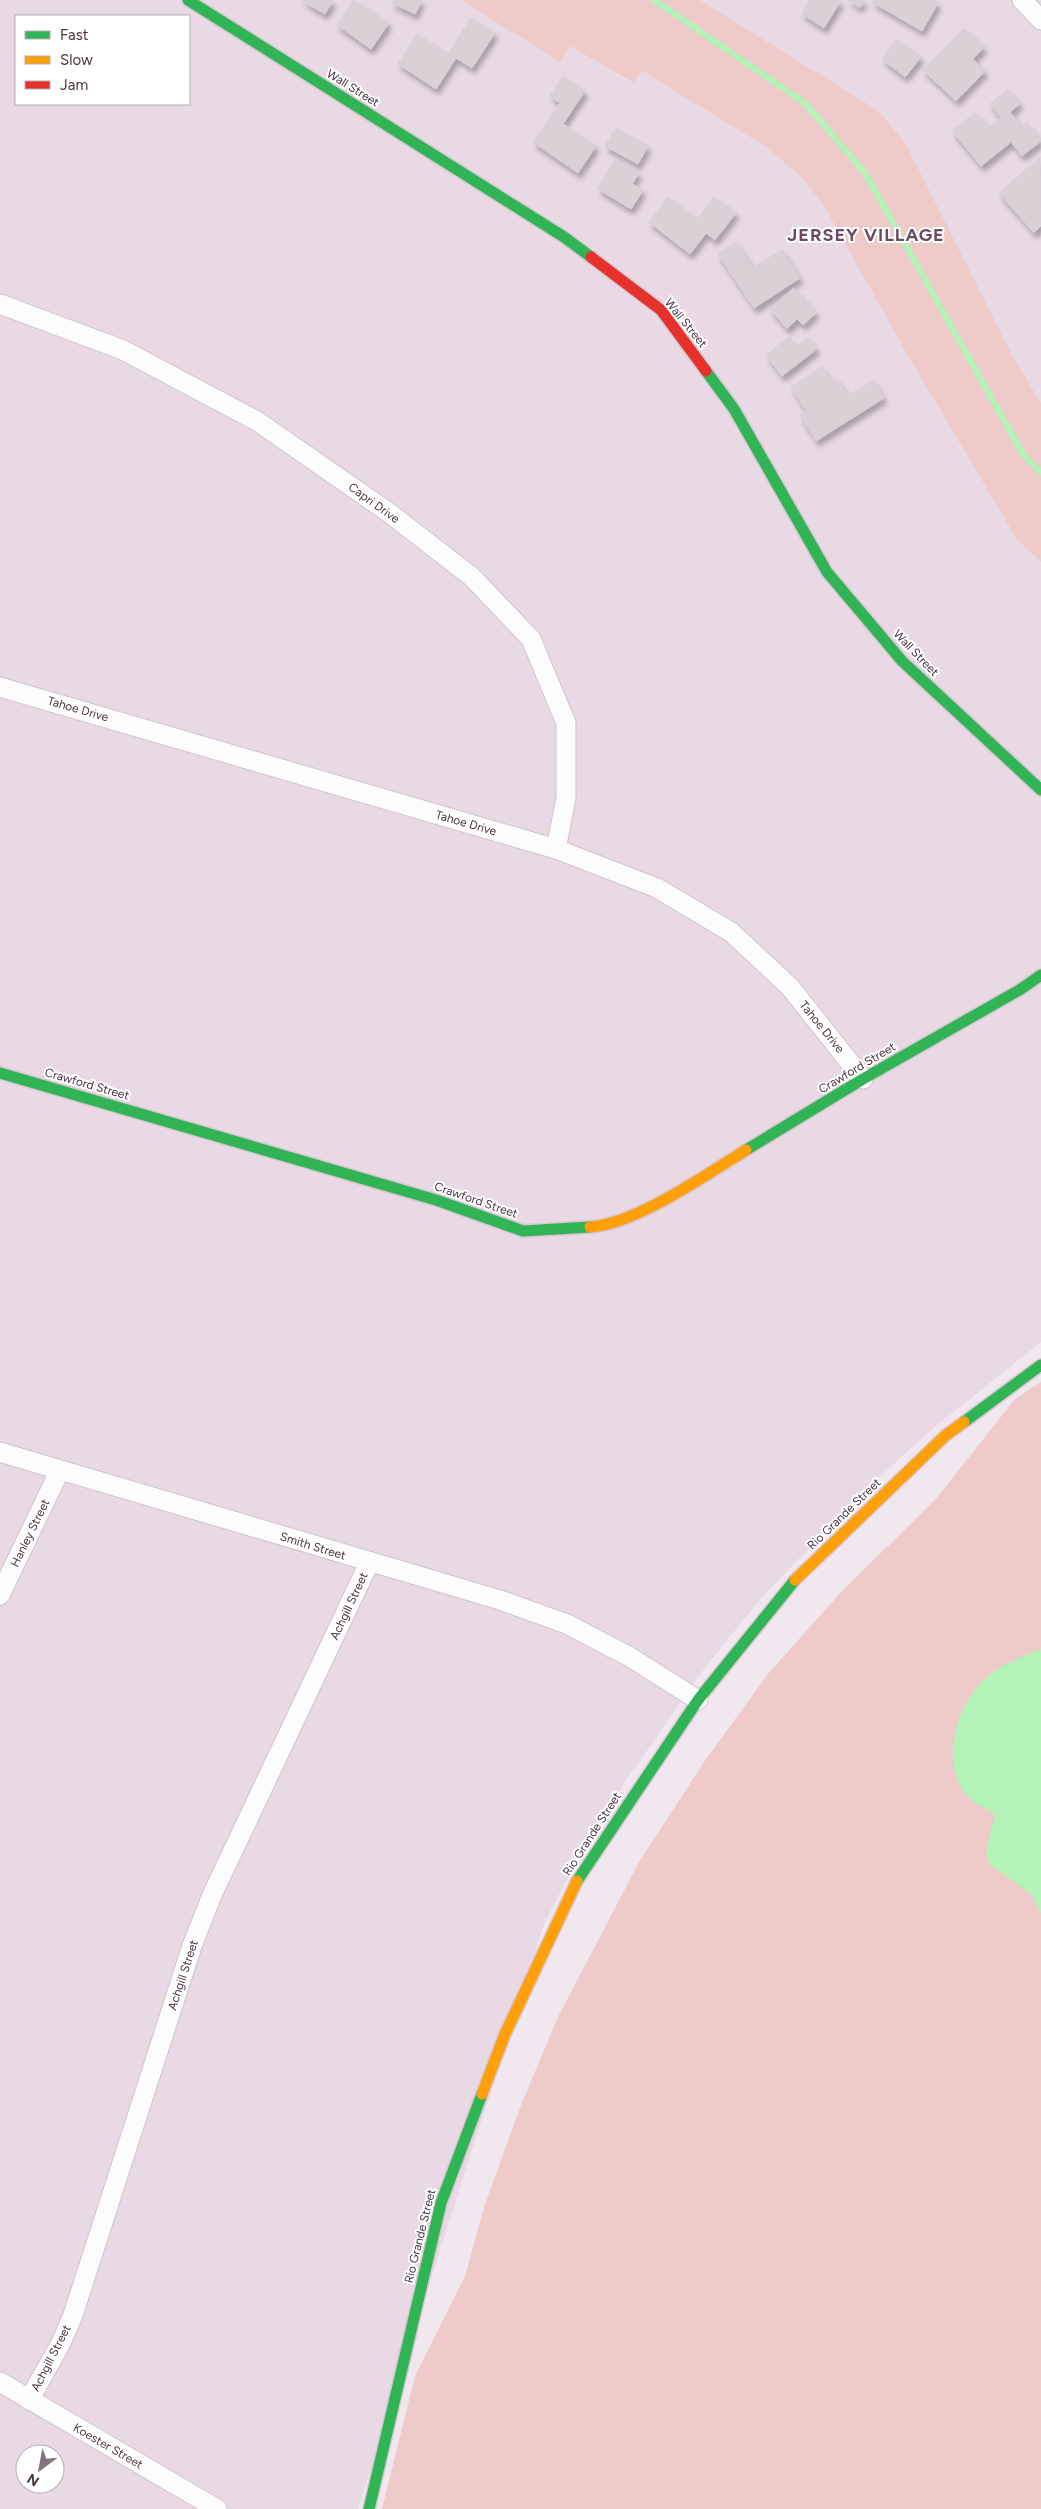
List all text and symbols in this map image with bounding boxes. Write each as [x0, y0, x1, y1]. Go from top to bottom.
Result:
legend [15, 15, 190, 105]
text: Fast [60, 26, 89, 44]
text: Slow [60, 51, 93, 69]
street label: Wall Street [324, 66, 382, 110]
text: Jam [60, 76, 88, 94]
district label: JERSEY VILLAGE [787, 224, 945, 246]
street label: Wall Street [662, 296, 710, 351]
street label: Capri Drive [346, 480, 403, 526]
street label: Wall Street [890, 627, 942, 679]
street label: Tahoe Drive [46, 694, 111, 725]
street label: Tahoe Drive [434, 808, 499, 839]
street label: Tahoe Drive [797, 998, 848, 1056]
street label: Crawford Street [816, 1039, 898, 1096]
street label: Crawford Street [43, 1065, 131, 1103]
street label: Crawford Street [433, 1179, 520, 1221]
street label: Rio Grande Street [804, 1475, 884, 1553]
street label: Hanley Street [8, 1496, 53, 1569]
street label: Smith Street [278, 1529, 348, 1563]
street label: Achgill Street [327, 1570, 371, 1642]
street label: Rio Grande Street [560, 1789, 624, 1878]
street label: Achgill Street [165, 1938, 201, 2012]
street label: Rio Grande Street [402, 2187, 439, 2284]
street label: Achgill Street [28, 2322, 74, 2394]
street label: Koester Street [71, 2420, 146, 2472]
north arrow [15, 2444, 65, 2494]
text: N [24, 2470, 42, 2490]

